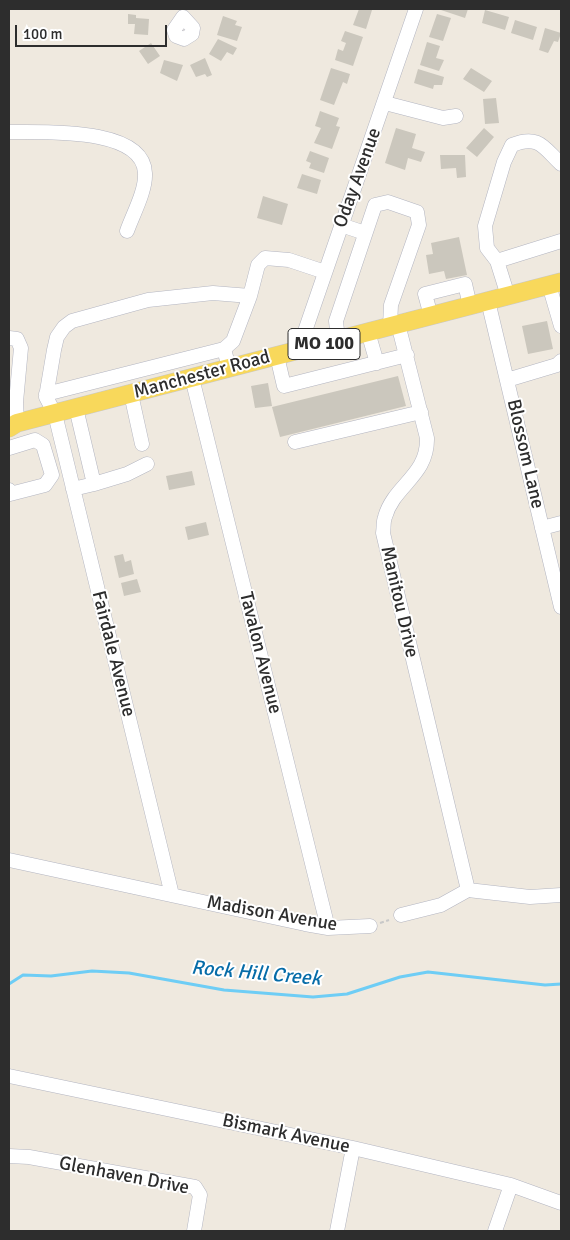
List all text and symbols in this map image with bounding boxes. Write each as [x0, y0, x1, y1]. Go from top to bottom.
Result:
scale bar [18, 15, 170, 47]
text: 100 m [23, 25, 63, 43]
street label: Oday Avenue [329, 125, 387, 231]
road number: MO 100 [288, 328, 360, 359]
street label: Manchester Road [131, 346, 273, 404]
street label: Blossom Lane [501, 397, 549, 511]
street label: Manitou Drive [375, 544, 423, 660]
street label: Fairdale Avenue [86, 589, 140, 719]
street label: Tavalon Avenue [234, 590, 286, 716]
street label: Madison Avenue [205, 891, 339, 937]
water label: Rock Hill Creek [190, 956, 322, 992]
street label: Bismark Avenue [220, 1109, 352, 1159]
street label: Glenhaven Drive [57, 1152, 191, 1200]

